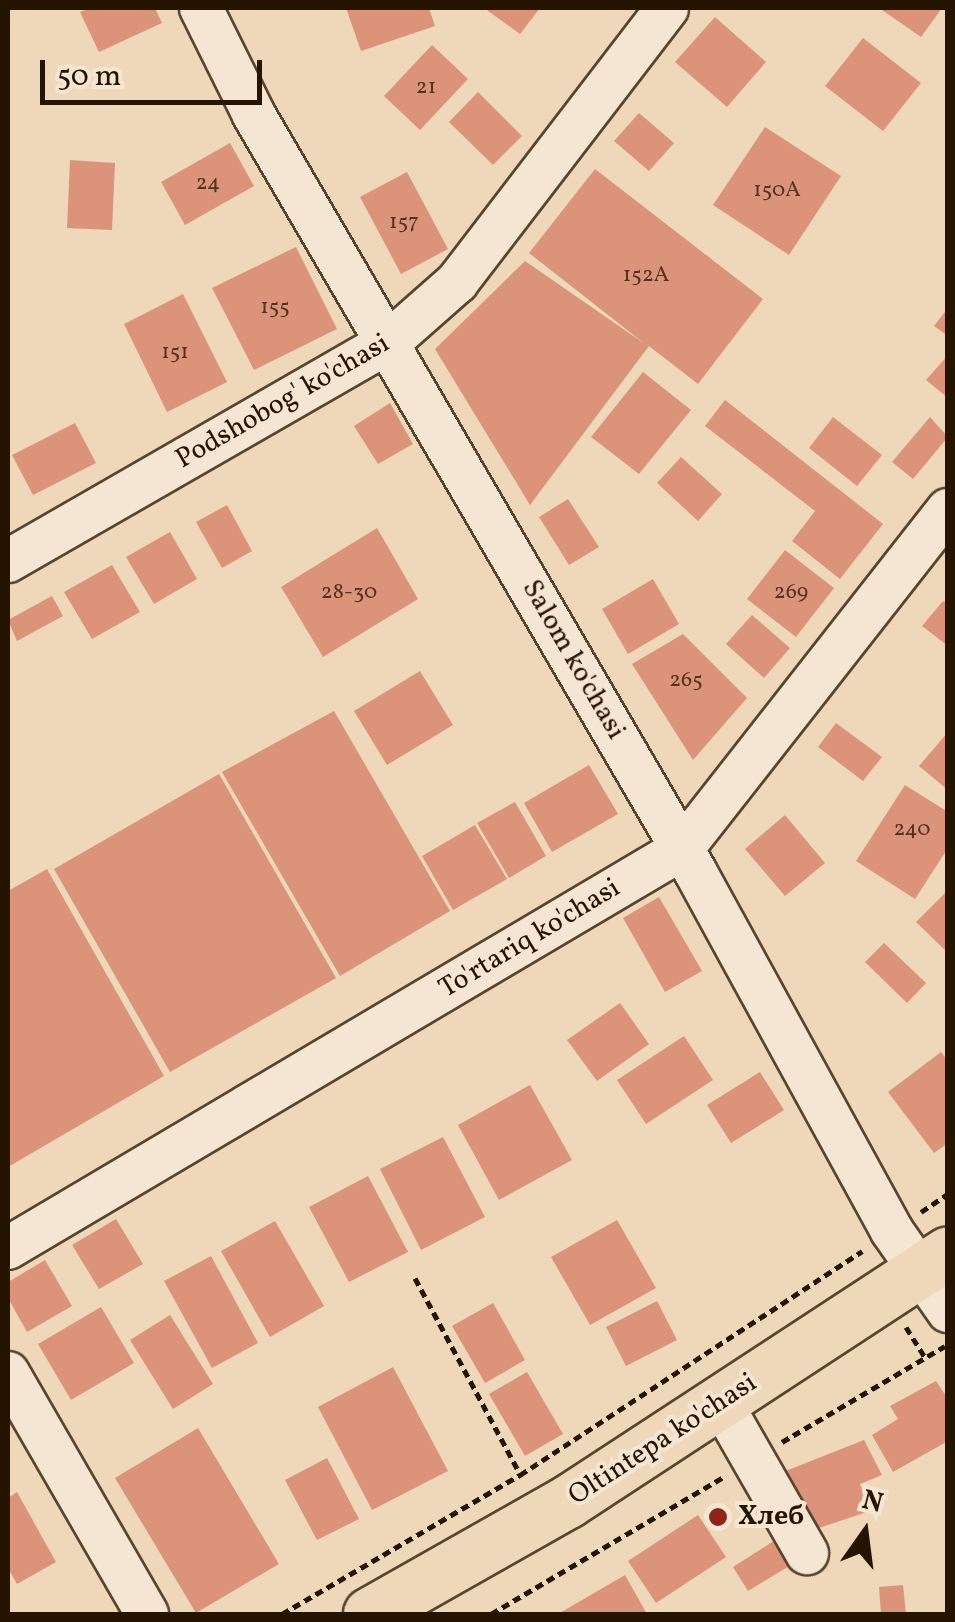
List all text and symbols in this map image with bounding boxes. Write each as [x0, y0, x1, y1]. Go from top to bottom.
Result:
scale bar [45, 40, 268, 102]
text: 50 m [57, 56, 121, 98]
house number: 21 [416, 75, 436, 101]
house number: 24 [196, 171, 220, 197]
house number: 150A [753, 178, 801, 204]
house number: 157 [389, 210, 419, 236]
house number: 152A [623, 263, 669, 289]
house number: 155 [260, 295, 290, 321]
street label: Podshobog' ko'chasi [170, 327, 396, 477]
house number: 151 [161, 340, 189, 366]
street label: Salom ko'chasi [514, 574, 632, 746]
house number: 28-30 [321, 580, 377, 606]
house number: 269 [774, 580, 808, 606]
house number: 265 [669, 668, 703, 694]
house number: 240 [893, 817, 931, 843]
street label: To'rtariq ko'chasi [433, 872, 627, 1006]
street label: Oltintepa ko'chasi [563, 1367, 763, 1513]
text: N [858, 1481, 887, 1524]
north arrow [815, 1482, 915, 1582]
place label: Хлеб [738, 1500, 804, 1534]
marker: Хлеб [707, 1506, 729, 1528]

